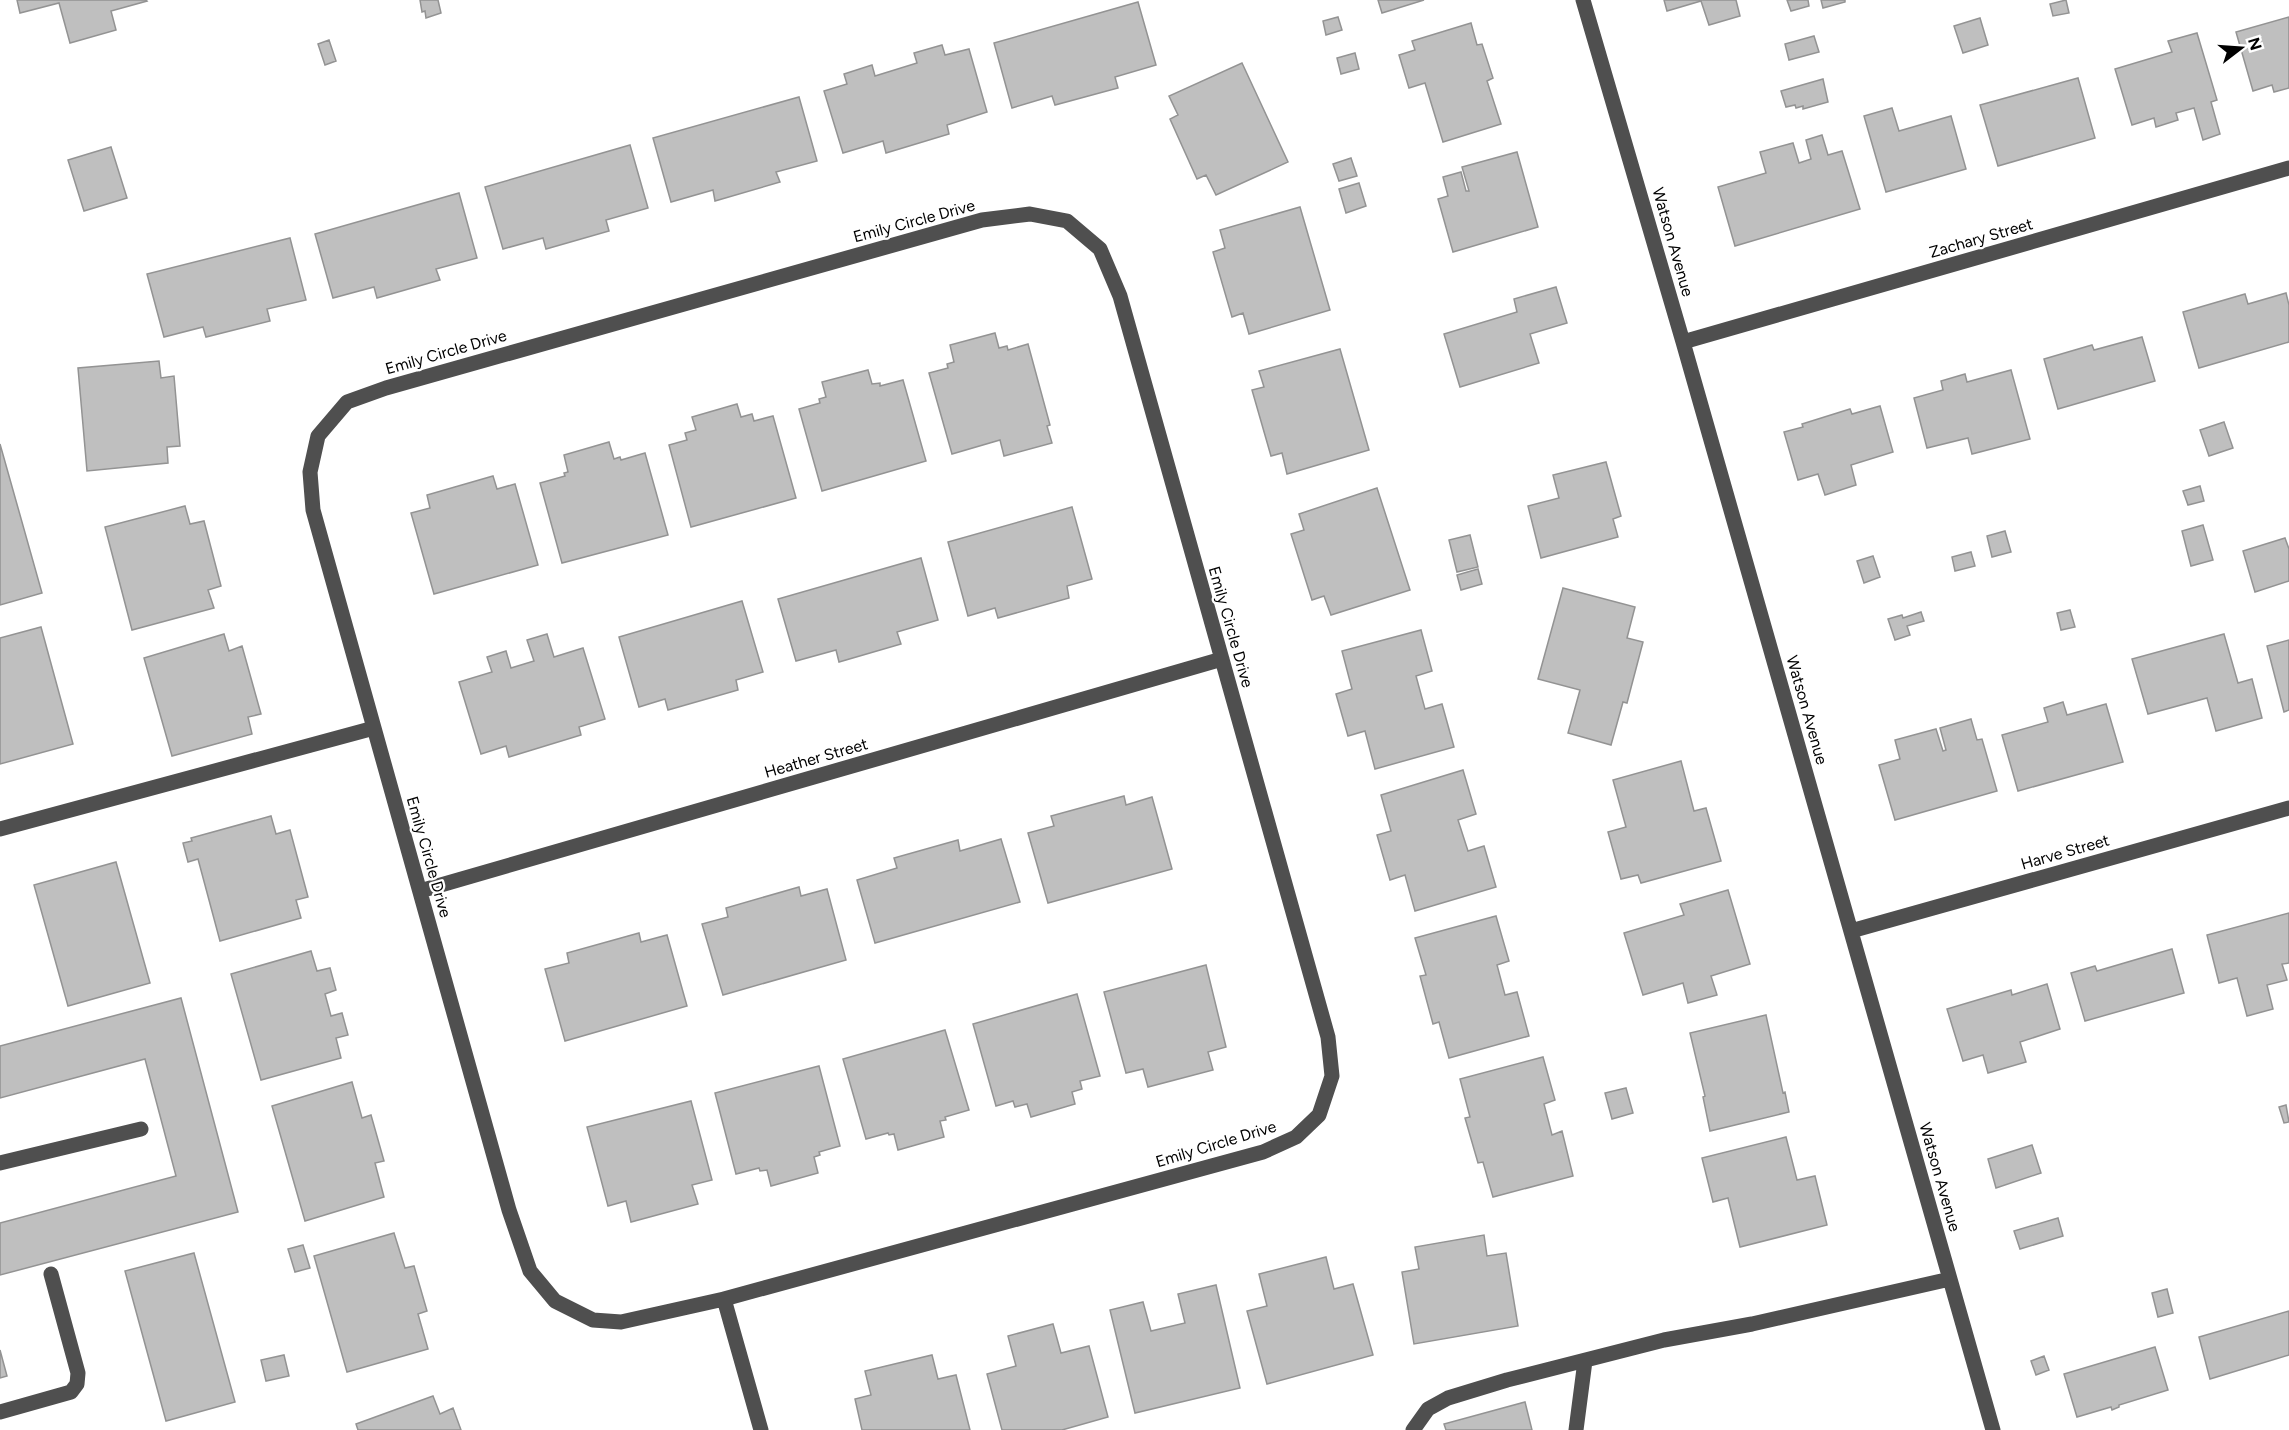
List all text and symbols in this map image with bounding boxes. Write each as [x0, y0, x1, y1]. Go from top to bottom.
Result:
north arrow [2211, 18, 2271, 78]
text: N [2244, 35, 2266, 52]
street label: Watson Avenue [1648, 185, 1698, 299]
street label: Emily Circle Drive [851, 196, 977, 246]
street label: Zachary Street [1927, 214, 2035, 262]
street label: Emily Circle Drive [383, 326, 509, 378]
street label: Emily Circle Drive [1205, 564, 1257, 690]
street label: Watson Avenue [1782, 653, 1832, 767]
street label: Heather Street [762, 734, 870, 782]
street label: Emily Circle Drive [403, 794, 455, 920]
street label: Harve Street [2019, 830, 2111, 874]
street label: Emily Circle Drive [1153, 1117, 1279, 1171]
street label: Watson Avenue [1915, 1120, 1965, 1234]

